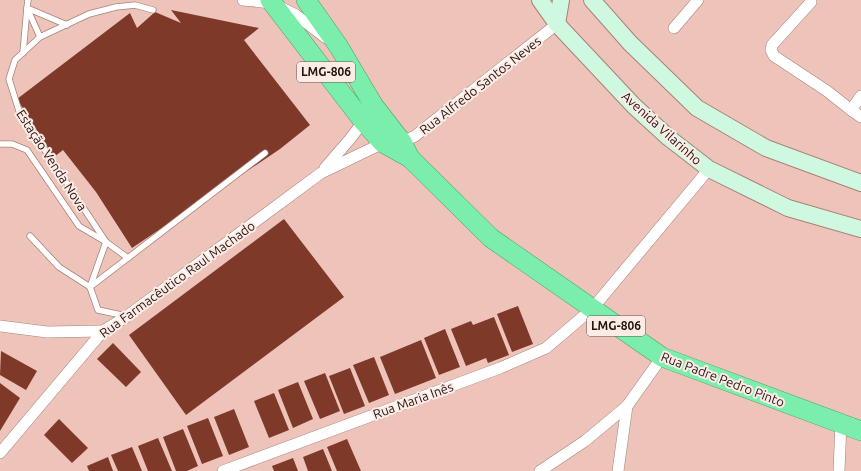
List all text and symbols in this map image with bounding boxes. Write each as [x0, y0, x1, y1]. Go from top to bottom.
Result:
street label: Rua Alfredo Santos Neves [417, 33, 544, 137]
road number: LMG-806 [297, 62, 355, 82]
street label: Avenida Vilarinho [619, 89, 705, 167]
street label: Estação Venda Nova [14, 107, 90, 213]
street label: Rua Farmacêutico Raul Machado [97, 218, 257, 340]
road number: LMG-806 [587, 316, 645, 336]
street label: Rua Padre Pedro Pinto [659, 349, 787, 409]
street label: Rua Maria Inês [371, 379, 455, 421]

